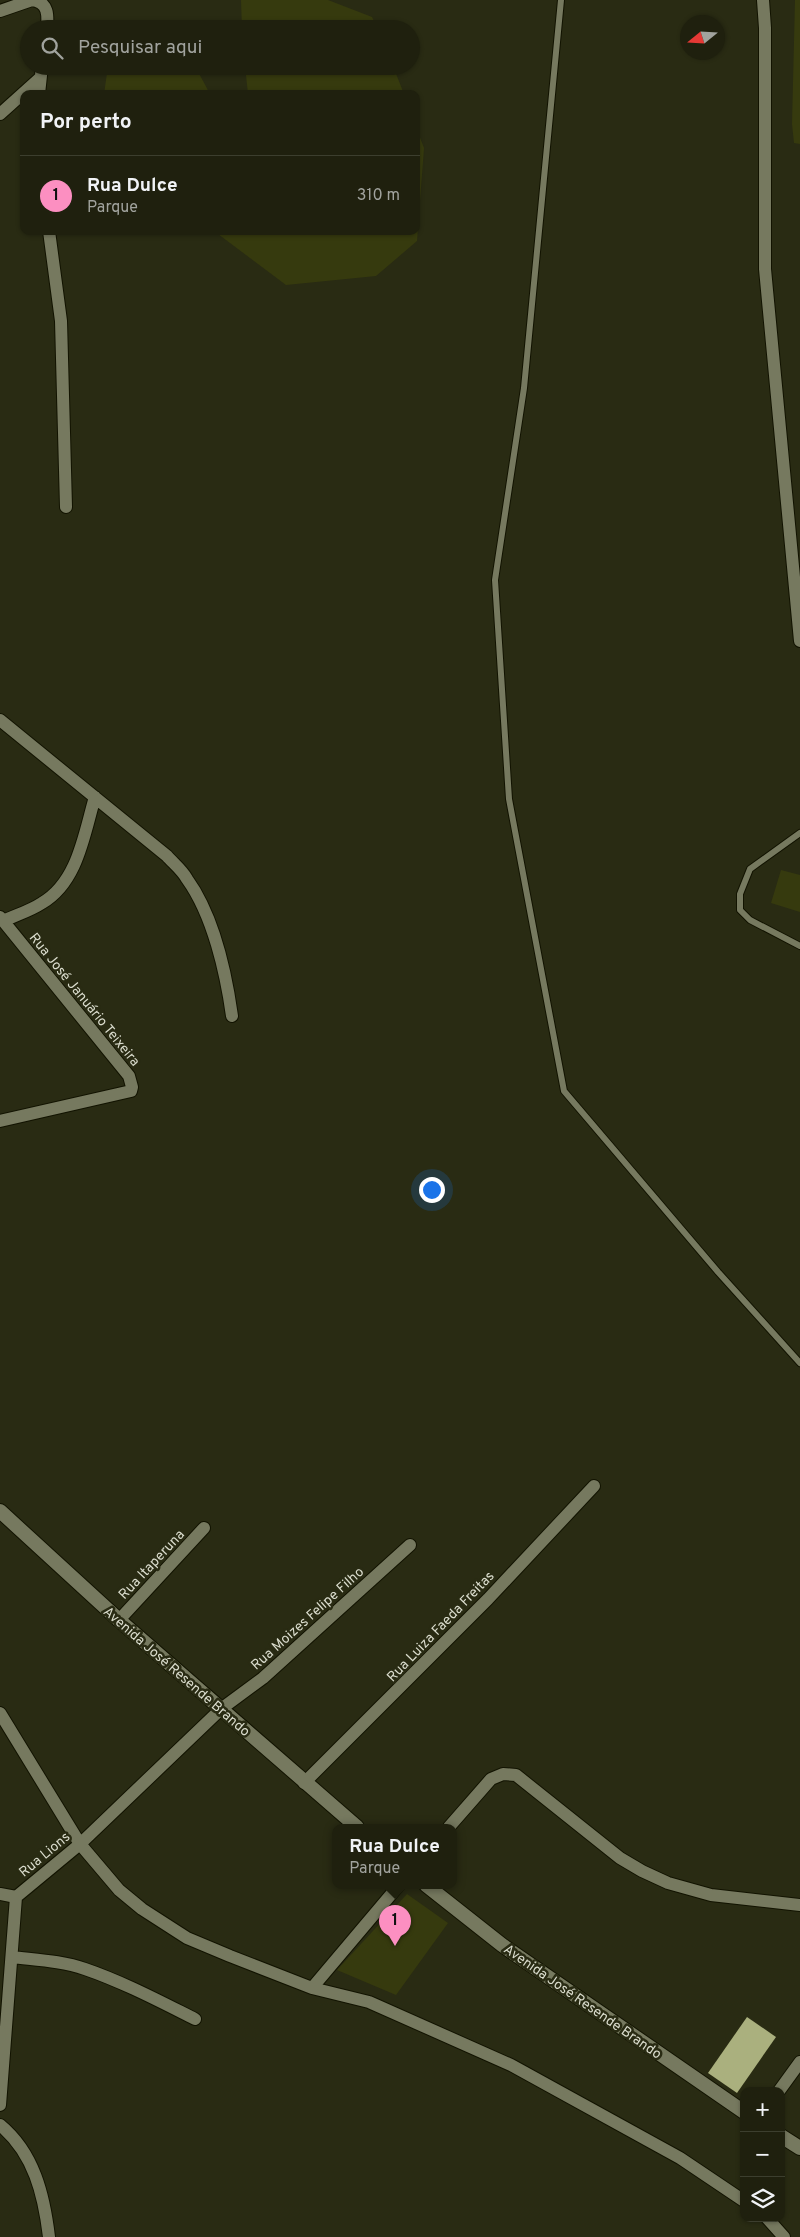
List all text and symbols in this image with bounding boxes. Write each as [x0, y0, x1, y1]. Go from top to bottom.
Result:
north arrow [680, 15, 725, 60]
search box [20, 20, 420, 75]
icon: search [38, 34, 66, 62]
text: Pesquisar aqui [78, 36, 202, 60]
text: Por perto [40, 109, 132, 136]
text: Rua Dulce [87, 174, 177, 198]
text: 1 [53, 186, 59, 206]
text: 310 m [357, 186, 400, 206]
text: Parque [87, 198, 138, 218]
street label: Rua José Januário Teixeira [25, 930, 143, 1070]
your location [419, 1177, 445, 1203]
street label: Rua Itaperuna [116, 1527, 189, 1603]
street label: Rua Moizes Felipe Filho [248, 1564, 368, 1674]
street label: Rua Luiza Faeda Freitas [384, 1568, 498, 1686]
street label: Avenida José Resende Brando [99, 1604, 253, 1741]
popup [332, 1824, 457, 1889]
street label: Rua Lions [16, 1829, 74, 1881]
text: Rua Dulce [349, 1835, 440, 1859]
text: Parque [349, 1859, 400, 1879]
pin: 1 [379, 1905, 411, 1946]
street label: Avenida José Resende Brando [500, 1941, 665, 2064]
map controls [740, 2087, 785, 2222]
button: + [740, 2087, 785, 2132]
button: − [740, 2132, 785, 2177]
button: layers [740, 2177, 785, 2222]

